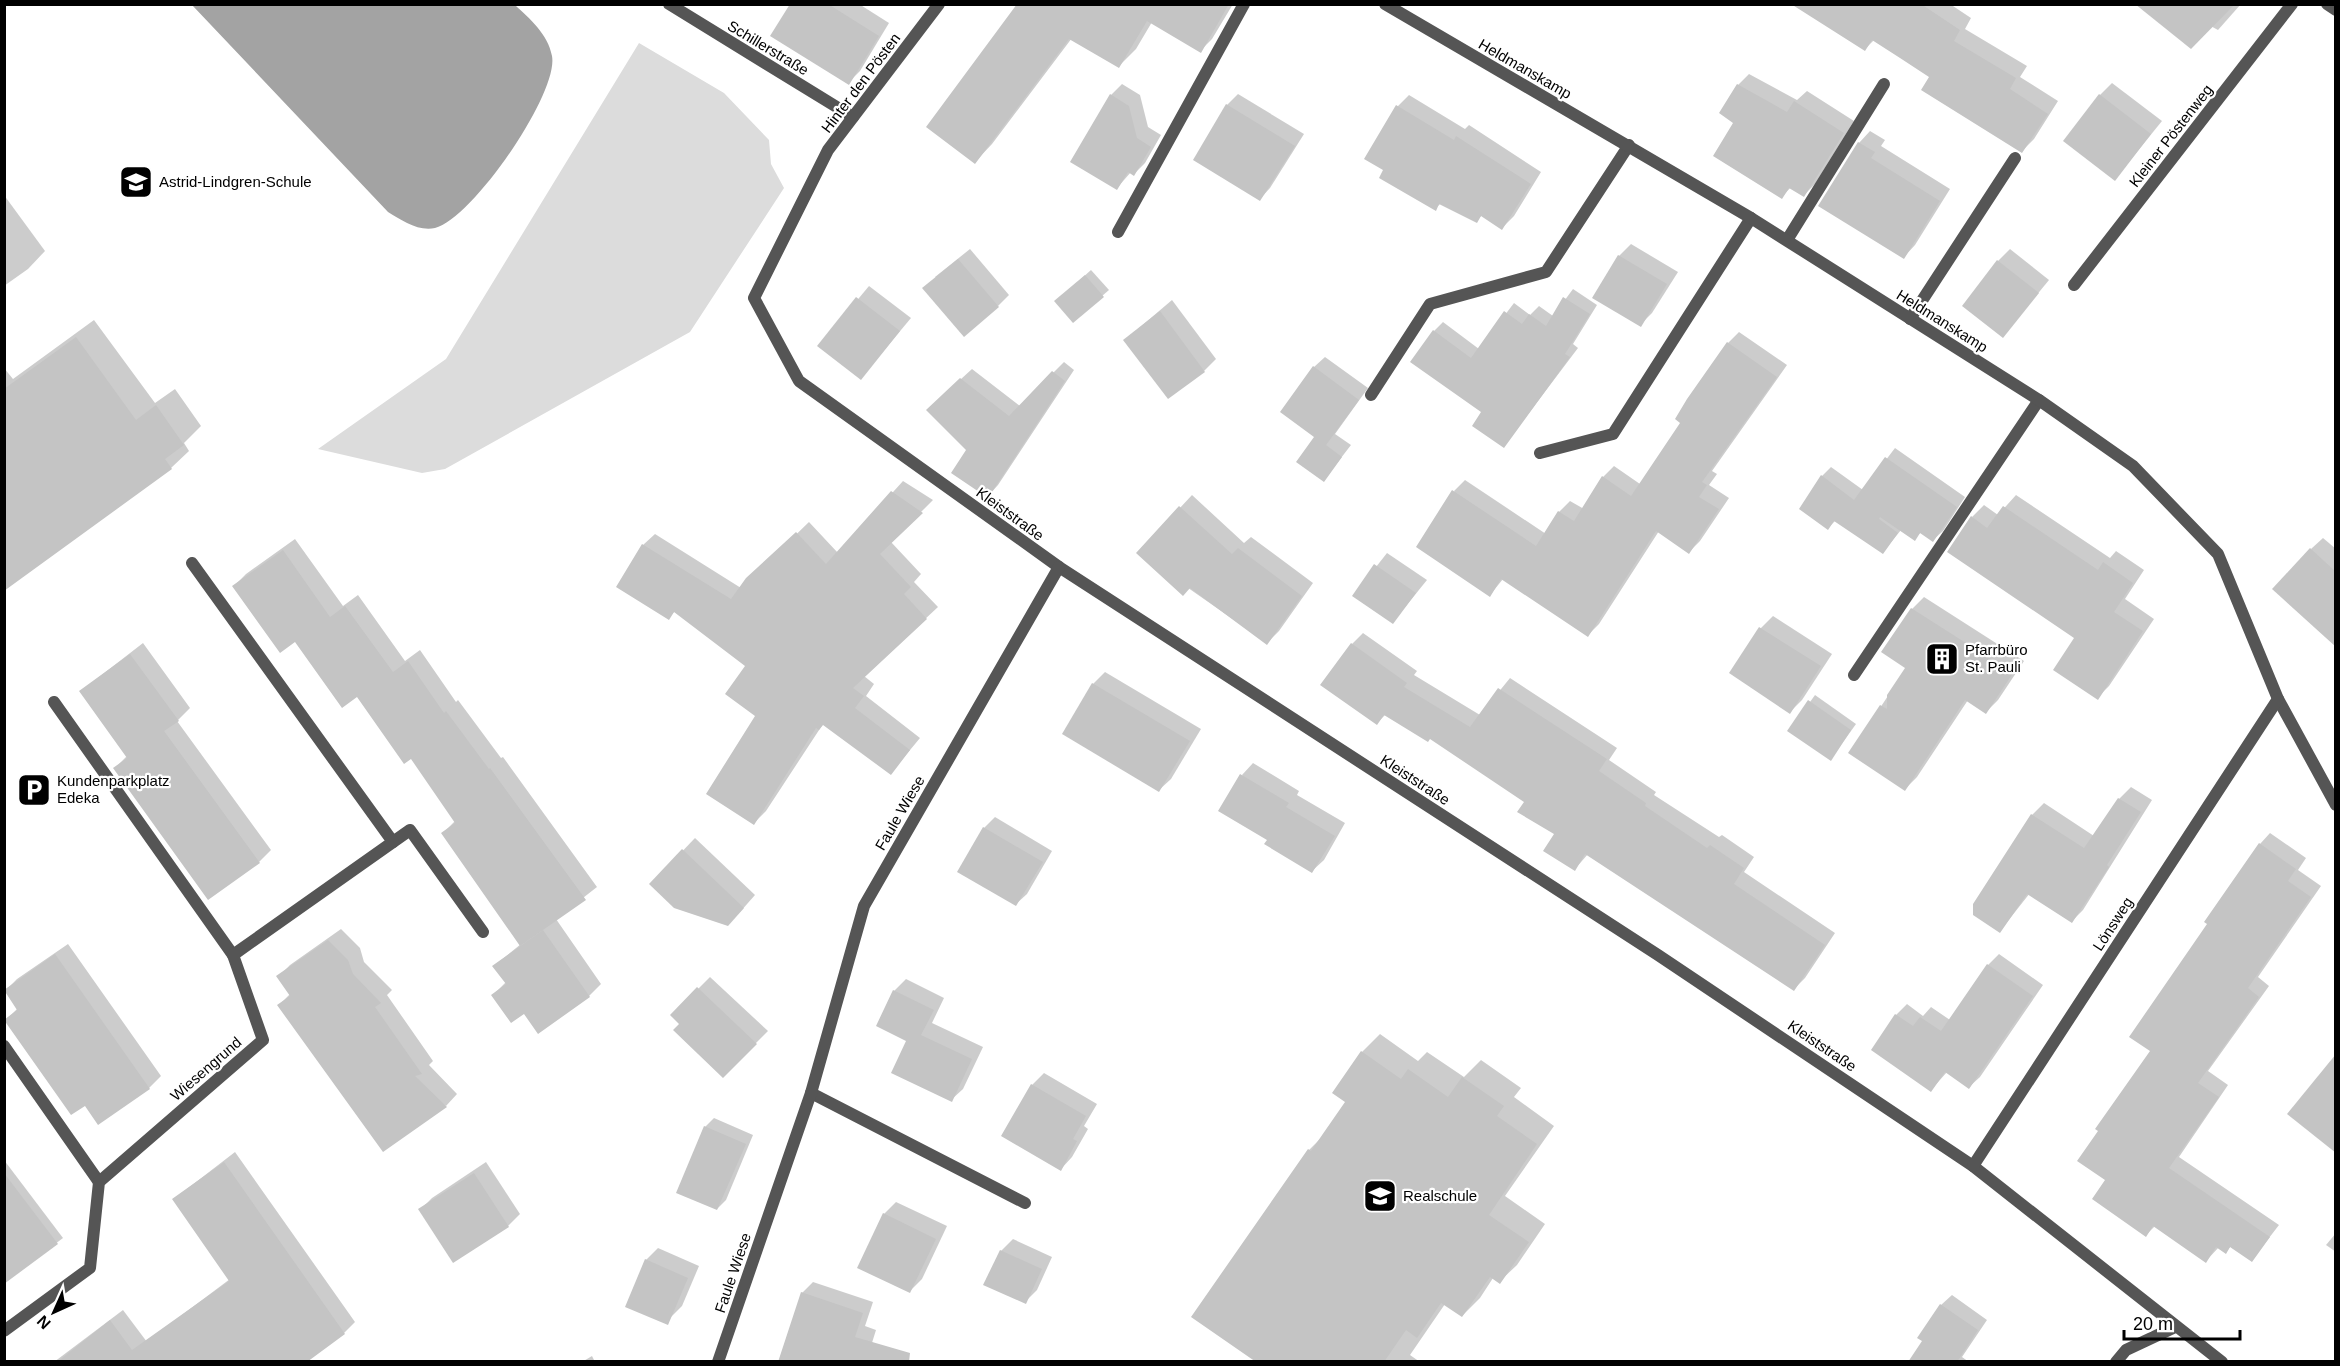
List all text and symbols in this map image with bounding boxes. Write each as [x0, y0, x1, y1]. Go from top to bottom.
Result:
street label: Schillerstraße [725, 17, 812, 78]
street label: Hinter den Pösten [818, 30, 904, 136]
street label: Heldmanskamp [1476, 35, 1575, 102]
street label: Kleiner Pöstenweg [2125, 81, 2216, 190]
school or university icon: Astrid-Lindgren-Schule [118, 164, 154, 200]
place label: Astrid-Lindgren-Schule [159, 173, 312, 190]
street label: Heldmanskamp [1894, 286, 1991, 355]
street label: Kleiststraße [973, 483, 1047, 544]
building icon: Pfarrbüro St. Pauli [1924, 641, 1960, 677]
place label: Pfarrbüro St. Pauli [1965, 641, 2028, 675]
street label: Kleiststraße [1377, 751, 1453, 808]
parking icon: Kundenparkplatz Edeka [16, 772, 52, 808]
place label: Kundenparkplatz Edeka [57, 772, 170, 806]
street label: Faule Wiese [871, 772, 928, 853]
street label: Lönsweg [2089, 894, 2136, 954]
street label: Kleiststraße [1785, 1016, 1860, 1075]
street label: Wiesengrund [167, 1033, 245, 1104]
school or university icon: Realschule [1362, 1178, 1398, 1214]
place label: Realschule [1403, 1187, 1477, 1204]
street label: Faule Wiese [711, 1231, 754, 1315]
north arrow [24, 1282, 84, 1342]
scale bar [2124, 1303, 2240, 1341]
text: N [34, 1312, 54, 1332]
text: 20 m [2133, 1314, 2173, 1334]

